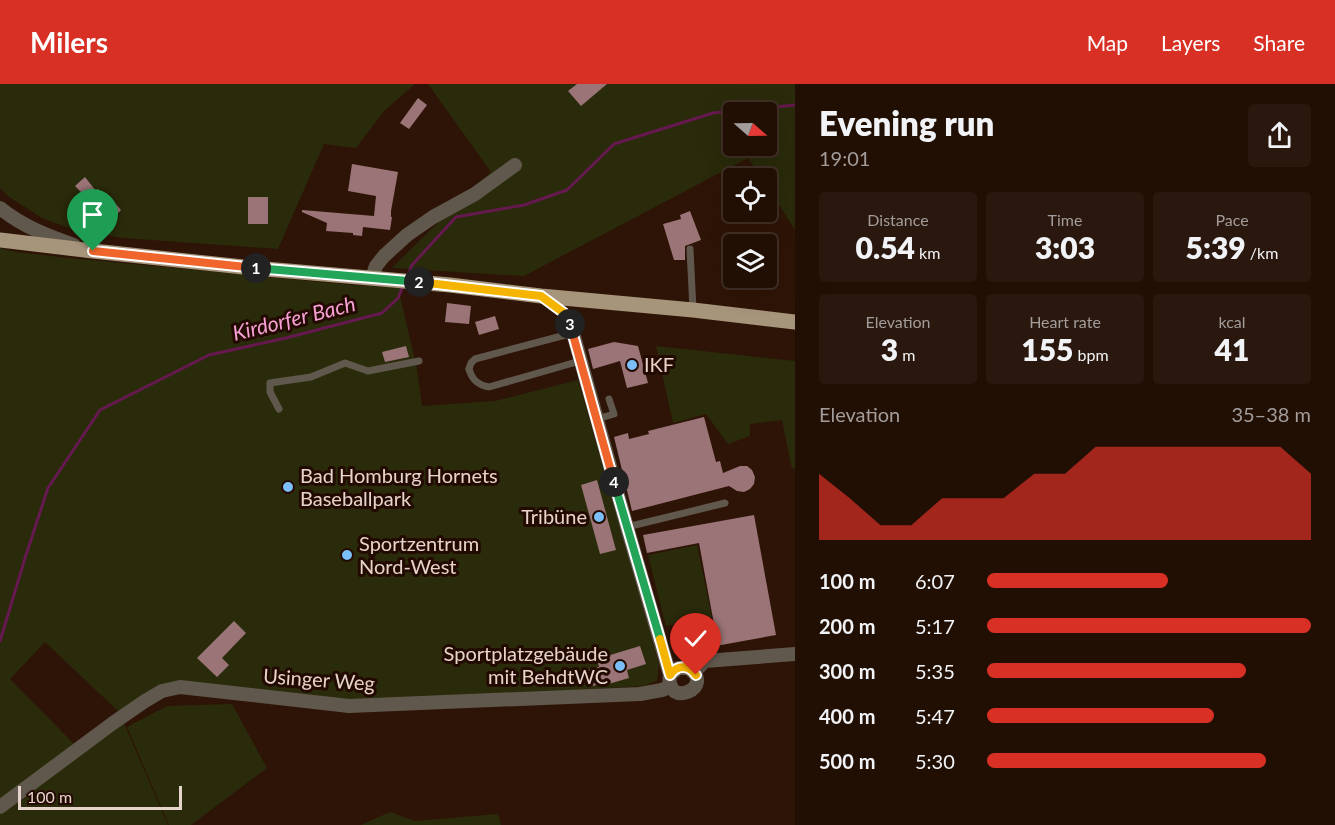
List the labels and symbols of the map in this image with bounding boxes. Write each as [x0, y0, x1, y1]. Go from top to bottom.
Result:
north arrow [723, 102, 777, 156]
pin [67, 189, 118, 251]
pin: 1 [241, 253, 271, 283]
pin: 2 [404, 267, 434, 297]
water label: Kirdorfer Bach [230, 290, 358, 345]
pin: 3 [555, 309, 585, 339]
place label: IKF [644, 352, 674, 376]
marker: IKF [625, 358, 639, 372]
place label: Bad Homburg Hornets Baseballpark [300, 463, 498, 510]
pin: 4 [599, 467, 629, 497]
marker: Bad Homburg Hornets Baseballpark [281, 480, 295, 494]
place label: Tribüne [521, 504, 587, 528]
marker: Tribüne [592, 510, 606, 524]
place label: Sportzentrum Nord-West [359, 531, 479, 578]
marker: Sportzentrum Nord-West [340, 548, 354, 562]
pin [670, 613, 721, 675]
place label: Sportplatzgebäude mit BehdtWC [444, 641, 608, 688]
marker: Sportplatzgebäude mit BehdtWC [613, 659, 627, 673]
street label: Usinger Weg [262, 663, 376, 695]
scale bar [18, 783, 182, 810]

